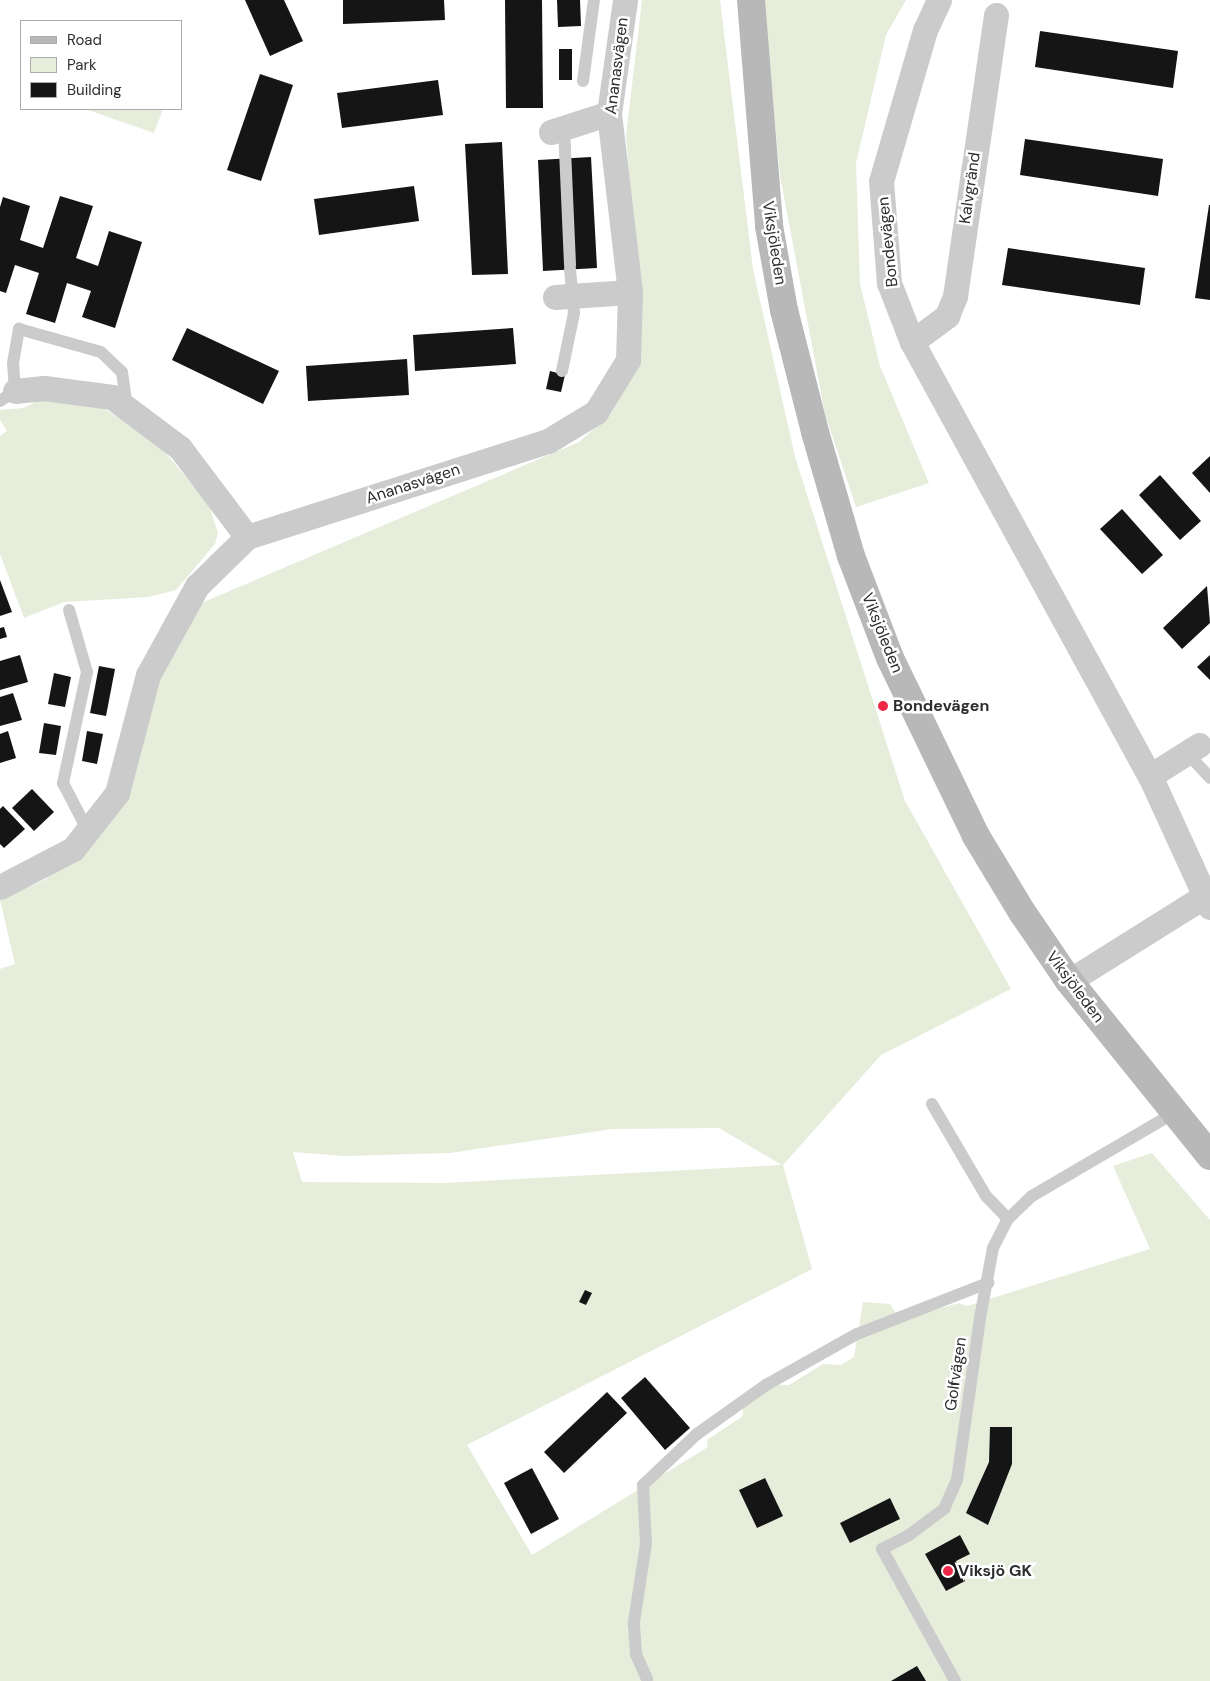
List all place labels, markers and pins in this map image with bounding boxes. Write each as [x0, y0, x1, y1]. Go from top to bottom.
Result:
place label: Bondevägen [893, 696, 989, 716]
marker: Bondevägen [877, 700, 889, 712]
place label: Viksjö GK [958, 1561, 1032, 1581]
marker: Viksjö GK [942, 1565, 954, 1577]

